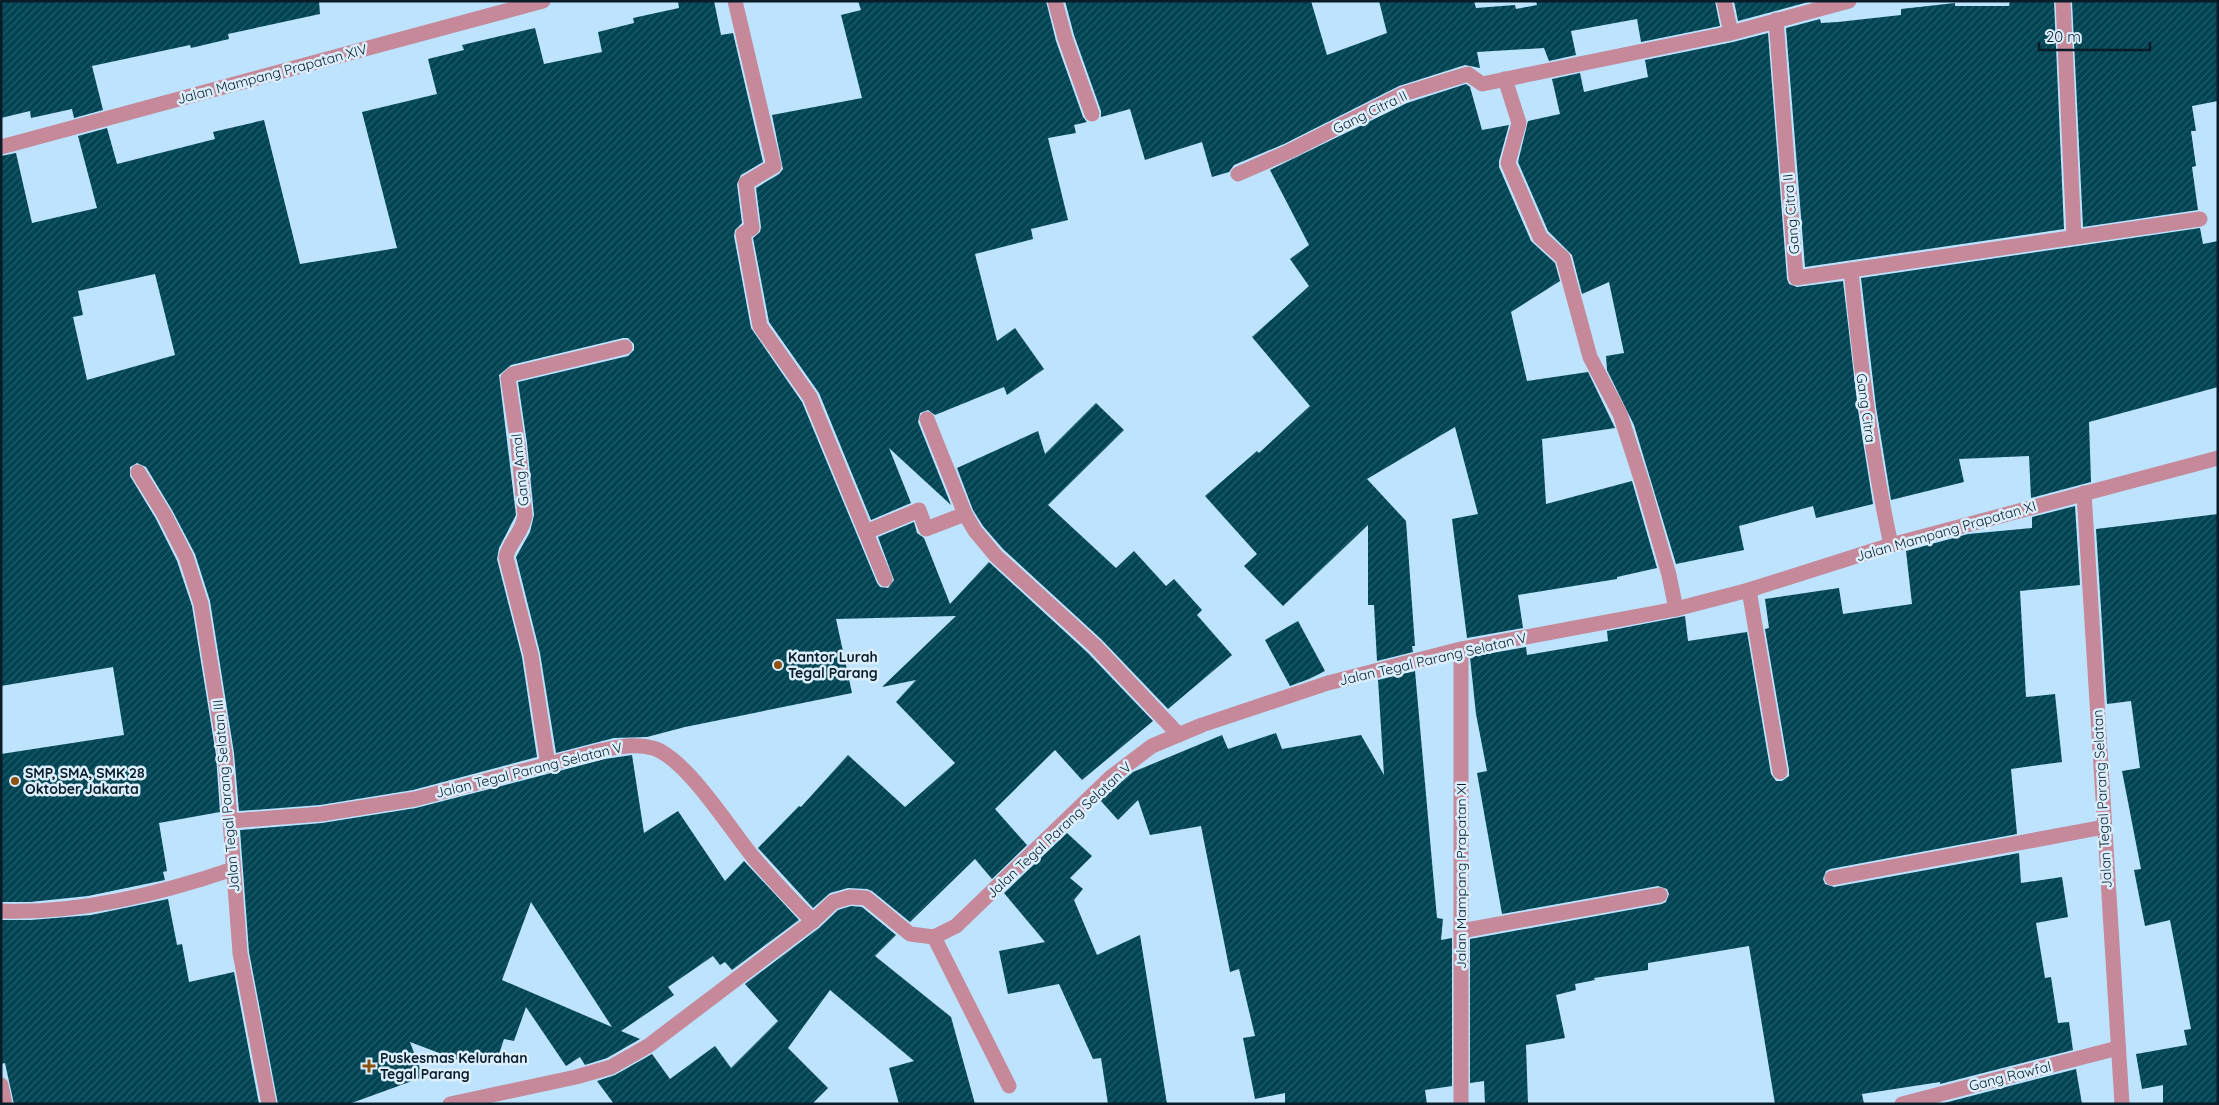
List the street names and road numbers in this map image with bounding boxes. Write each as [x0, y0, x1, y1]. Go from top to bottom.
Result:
street label: Jalan Mampang Prapatan XIV [175, 40, 369, 108]
street label: Gang Citra II [1330, 86, 1410, 138]
street label: Gang Citra II [1779, 173, 1803, 255]
street label: Gang Citra [1852, 372, 1880, 444]
street label: Gang Amal [507, 433, 533, 507]
street label: Jalan Mampang Prapatan XI [1854, 497, 2038, 565]
street label: Jalan Tegal Parang Selatan V [1337, 629, 1529, 689]
street label: Jalan Tegal Parang Selatan III [209, 699, 243, 893]
street label: Jalan Tegal Parang Selatan [2088, 709, 2116, 889]
street label: Jalan Tegal Parang Selatan V [434, 738, 624, 802]
street label: Jalan Tegal Parang Selatan V [983, 758, 1135, 902]
street label: Jalan Mampang Prapatan XI [1452, 783, 1470, 969]
street label: Gang Rawfal [1967, 1057, 2053, 1095]

